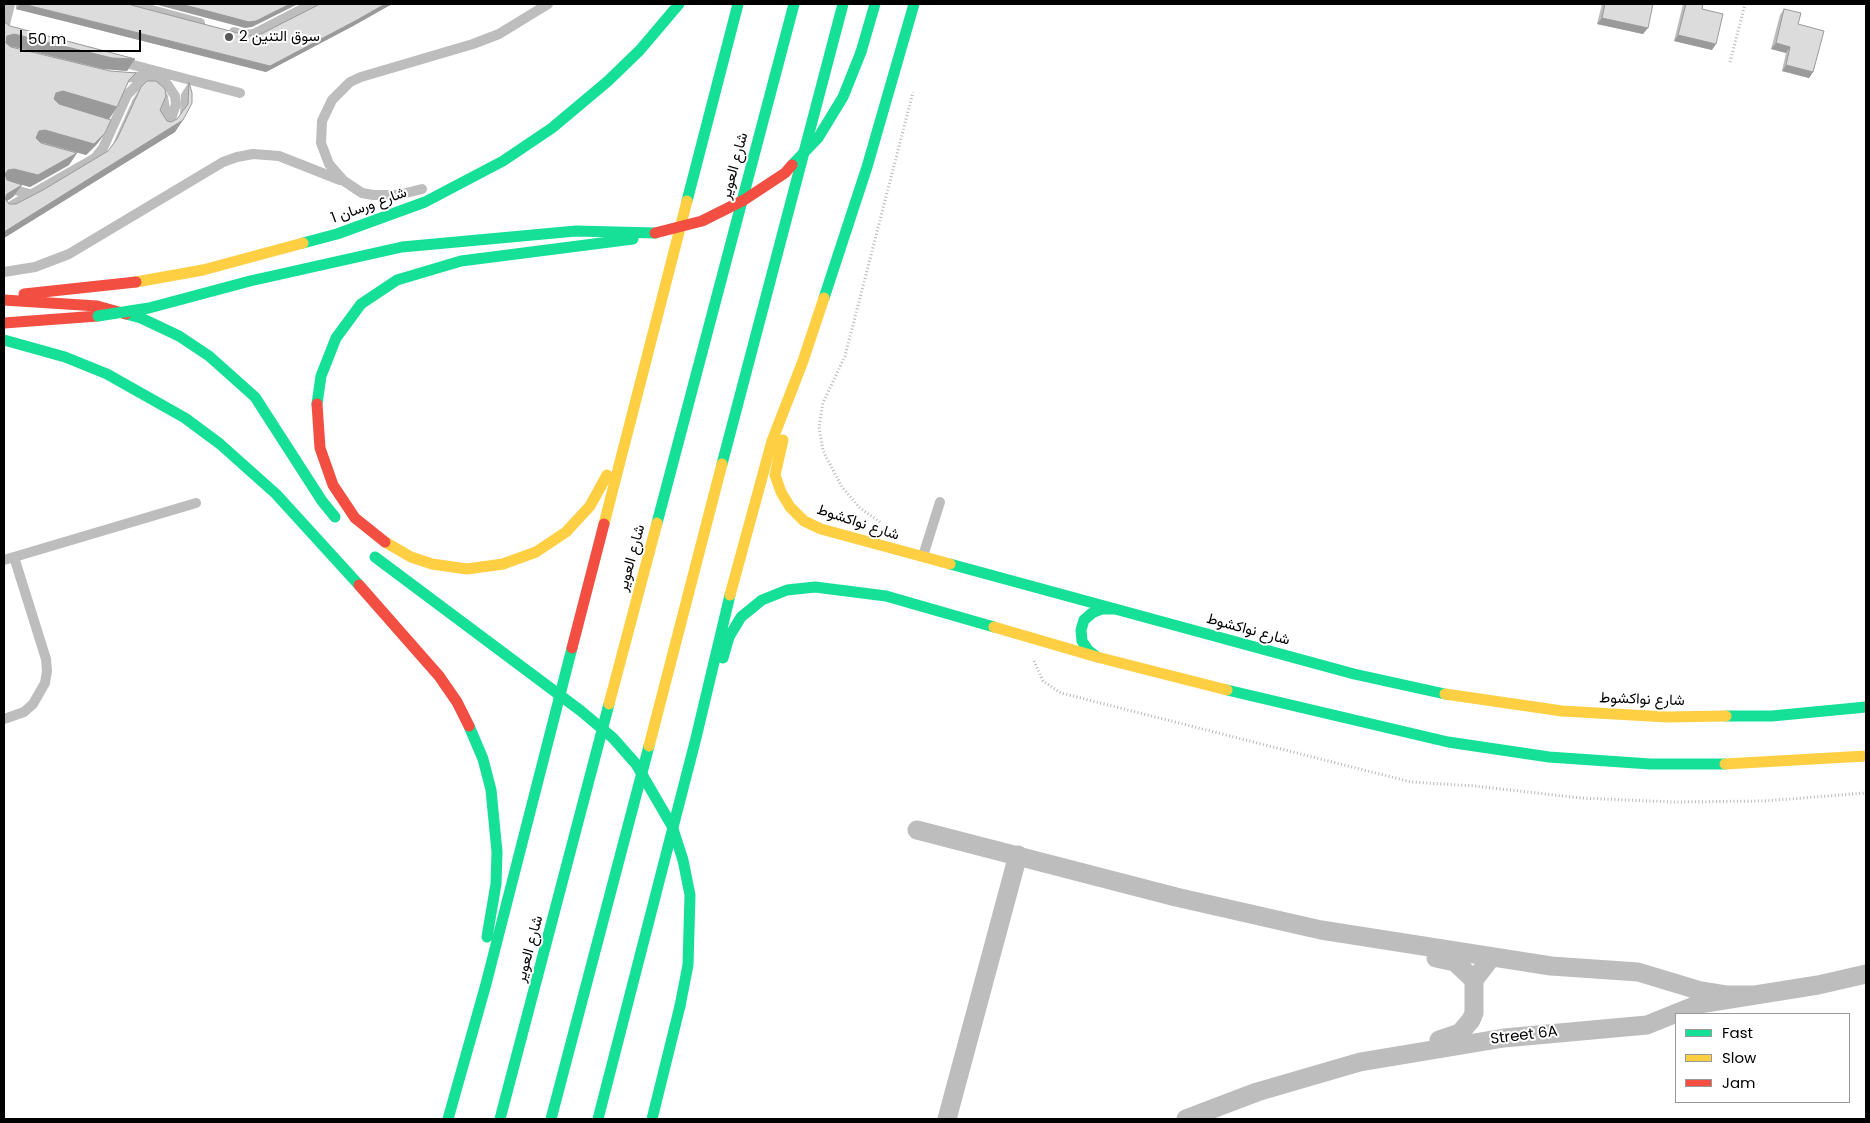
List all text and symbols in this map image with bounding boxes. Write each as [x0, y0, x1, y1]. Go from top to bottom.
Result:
scale bar [22, 20, 144, 52]
text: 50 m [28, 28, 66, 49]
place label: سوق التنين 2 [239, 28, 320, 46]
marker: سوق التنين 2 [223, 31, 235, 43]
street label: شارع العوير [717, 131, 753, 201]
street label: شارع ورسان 1 [329, 184, 409, 228]
street label: شارع نواكشوط [814, 501, 902, 545]
street label: شارع العوير [614, 523, 650, 593]
street label: شارع نواكشوط [1204, 610, 1292, 650]
street label: شارع نواكشوط [1599, 690, 1685, 710]
street label: شارع العوير [512, 914, 548, 984]
legend [1675, 1013, 1850, 1103]
text: Fast [1722, 1022, 1753, 1043]
street label: Street 6A [1489, 1023, 1559, 1049]
text: Slow [1722, 1047, 1756, 1068]
text: Jam [1722, 1072, 1756, 1093]

